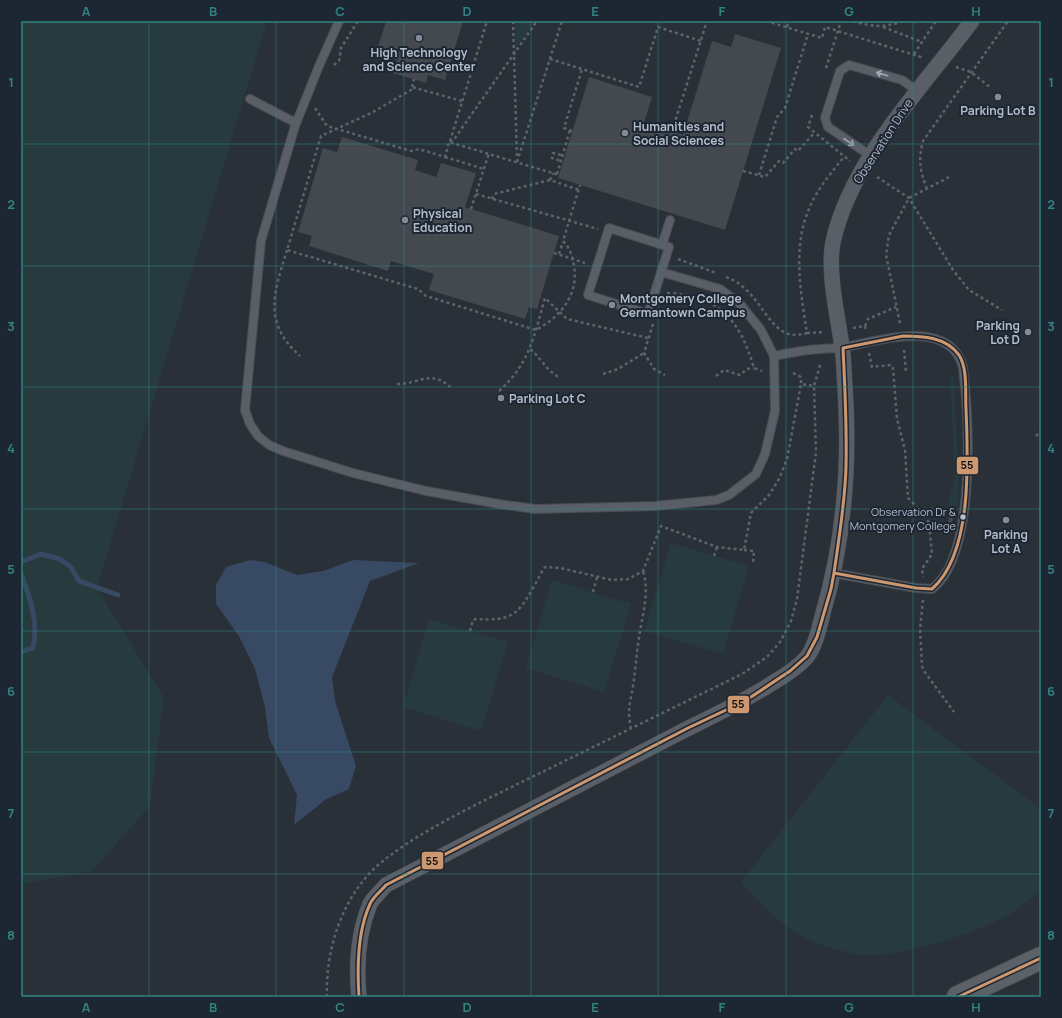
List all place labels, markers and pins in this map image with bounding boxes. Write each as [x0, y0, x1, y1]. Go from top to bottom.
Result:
marker: High Technology and Science Center [414, 33, 424, 43]
place label: High Technology and Science Center [362, 44, 476, 75]
marker: Parking Lot B [993, 92, 1003, 102]
place label: Parking Lot B [960, 102, 1036, 119]
place label: Humanities and Social Sciences [633, 118, 724, 149]
marker: Humanities and Social Sciences [620, 128, 630, 138]
place label: Physical Education [413, 205, 472, 236]
marker: Physical Education [400, 215, 410, 225]
place label: Montgomery College Germantown Campus [620, 290, 746, 321]
marker: Montgomery College Germantown Campus [607, 300, 617, 310]
place label: Parking Lot D [976, 317, 1020, 348]
marker: Parking Lot D [1023, 327, 1033, 337]
place label: Parking Lot C [509, 390, 586, 407]
marker: Parking Lot C [496, 393, 506, 403]
place label: Observation Dr & Montgomery College [850, 504, 957, 533]
marker: Observation Dr & Montgomery College [958, 512, 968, 522]
marker: Parking Lot A [1001, 515, 1011, 525]
place label: Parking Lot A [984, 526, 1028, 557]

